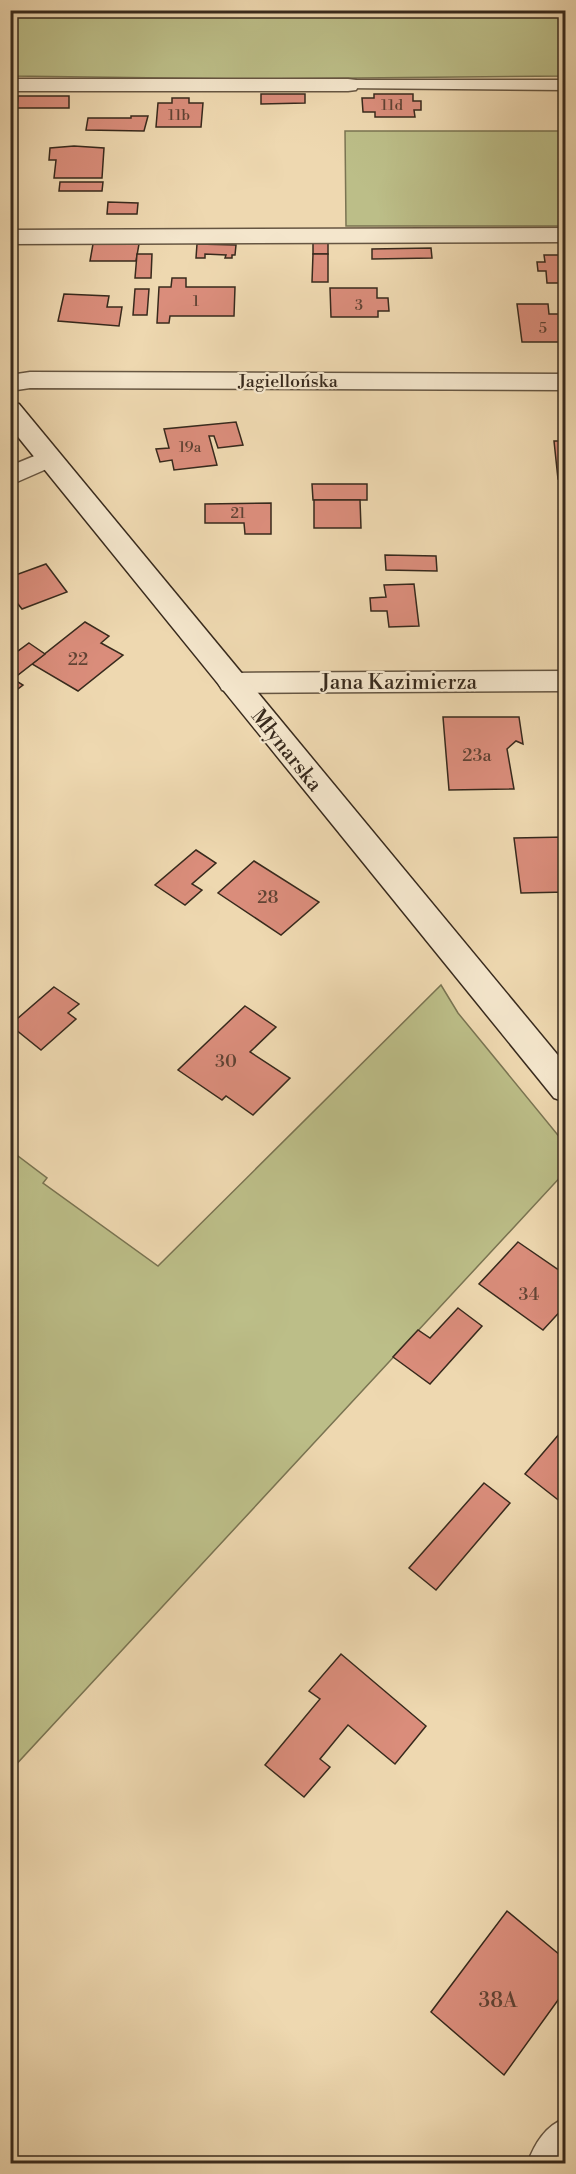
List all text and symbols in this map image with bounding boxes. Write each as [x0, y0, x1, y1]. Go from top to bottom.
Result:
house number: 11d [381, 96, 403, 115]
house number: 11b [168, 106, 190, 125]
house number: 1 [193, 292, 200, 311]
house number: 3 [355, 296, 363, 315]
house number: 5 [539, 319, 547, 338]
street label: Jagiellońska [237, 370, 339, 393]
house number: 19a [179, 438, 202, 457]
house number: 21 [230, 504, 246, 523]
house number: 22 [68, 648, 88, 671]
street label: Jana Kazimierza [320, 670, 478, 696]
street label: Młynarska [245, 704, 328, 797]
house number: 23a [462, 744, 493, 767]
house number: 28 [257, 886, 279, 909]
house number: 30 [215, 1050, 237, 1073]
house number: 34 [519, 1283, 540, 1306]
house number: 38A [479, 1988, 518, 2014]

